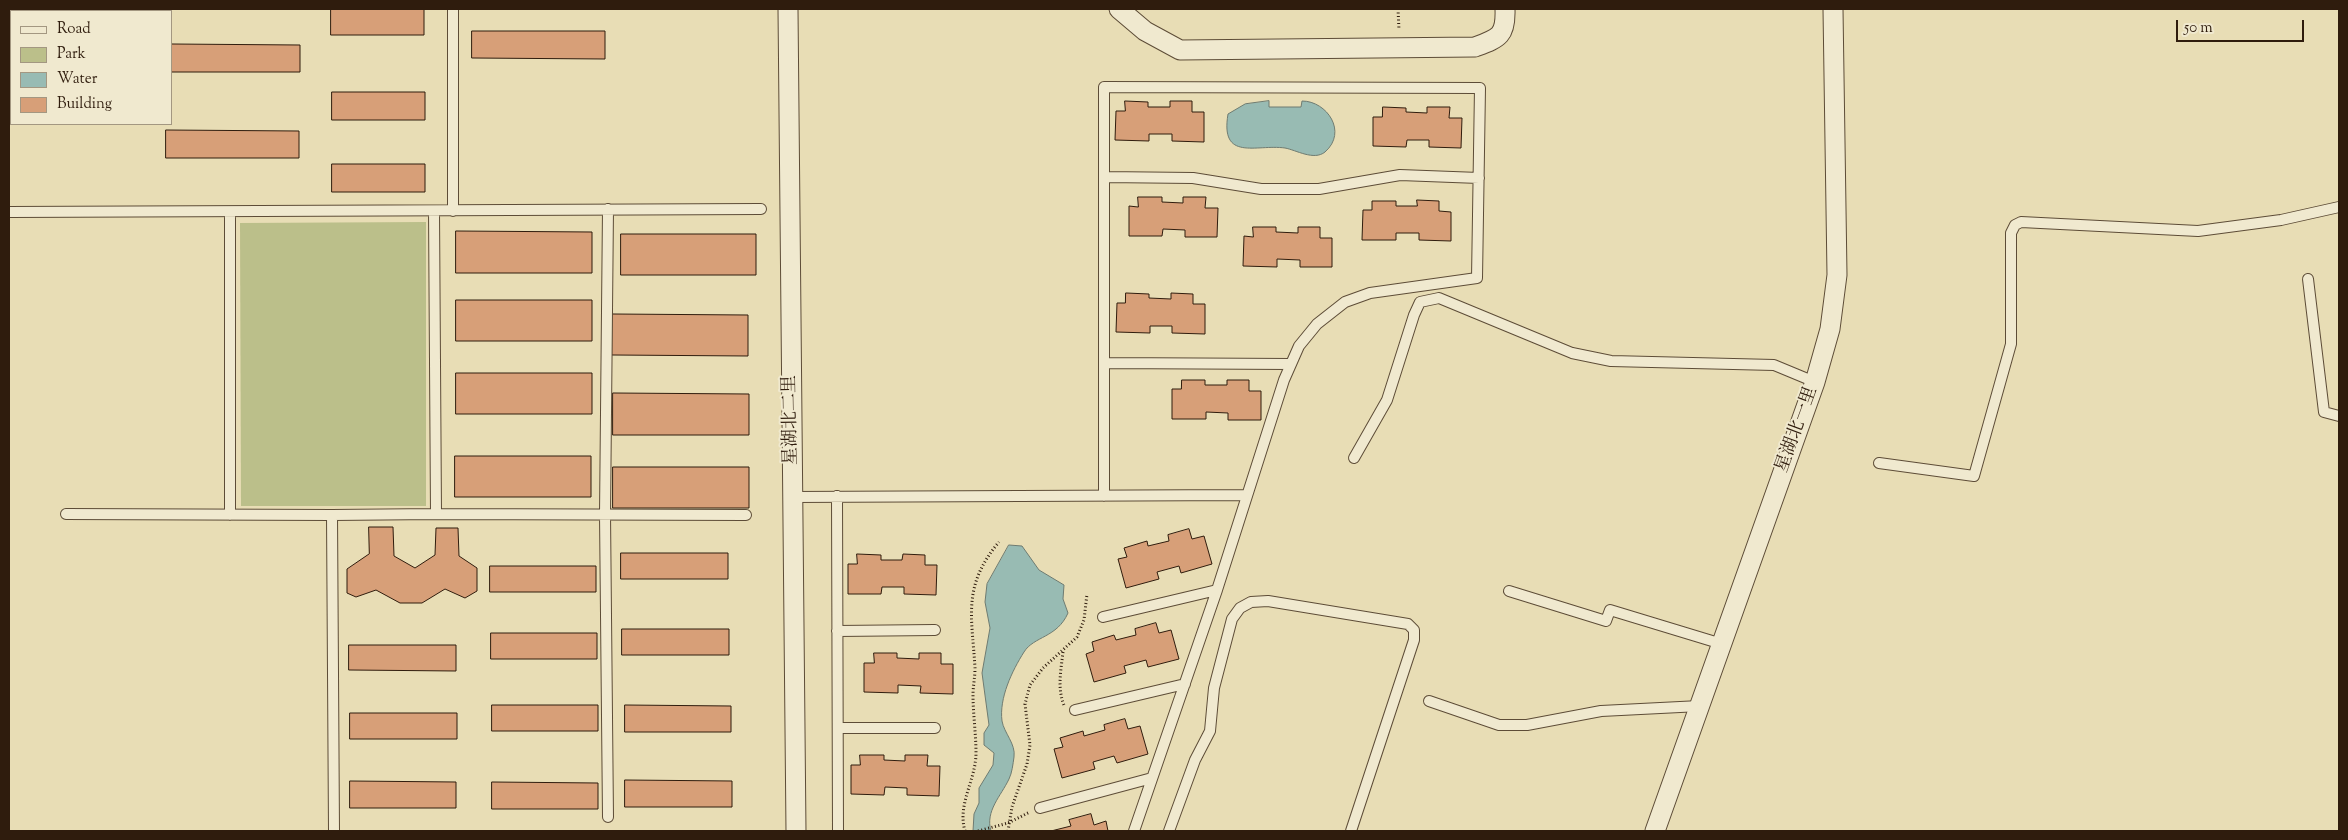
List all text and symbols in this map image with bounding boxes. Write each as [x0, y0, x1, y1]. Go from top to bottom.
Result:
legend [10, 10, 172, 125]
scale bar [2178, 10, 2306, 42]
text: 50 m [2184, 18, 2213, 39]
text: Road [57, 19, 91, 40]
text: Park [57, 44, 86, 65]
text: Water [57, 69, 97, 90]
text: Building [57, 94, 112, 115]
street label: 星湖北二里 [780, 375, 804, 465]
street label: 星湖北一里 [1772, 384, 1824, 476]

